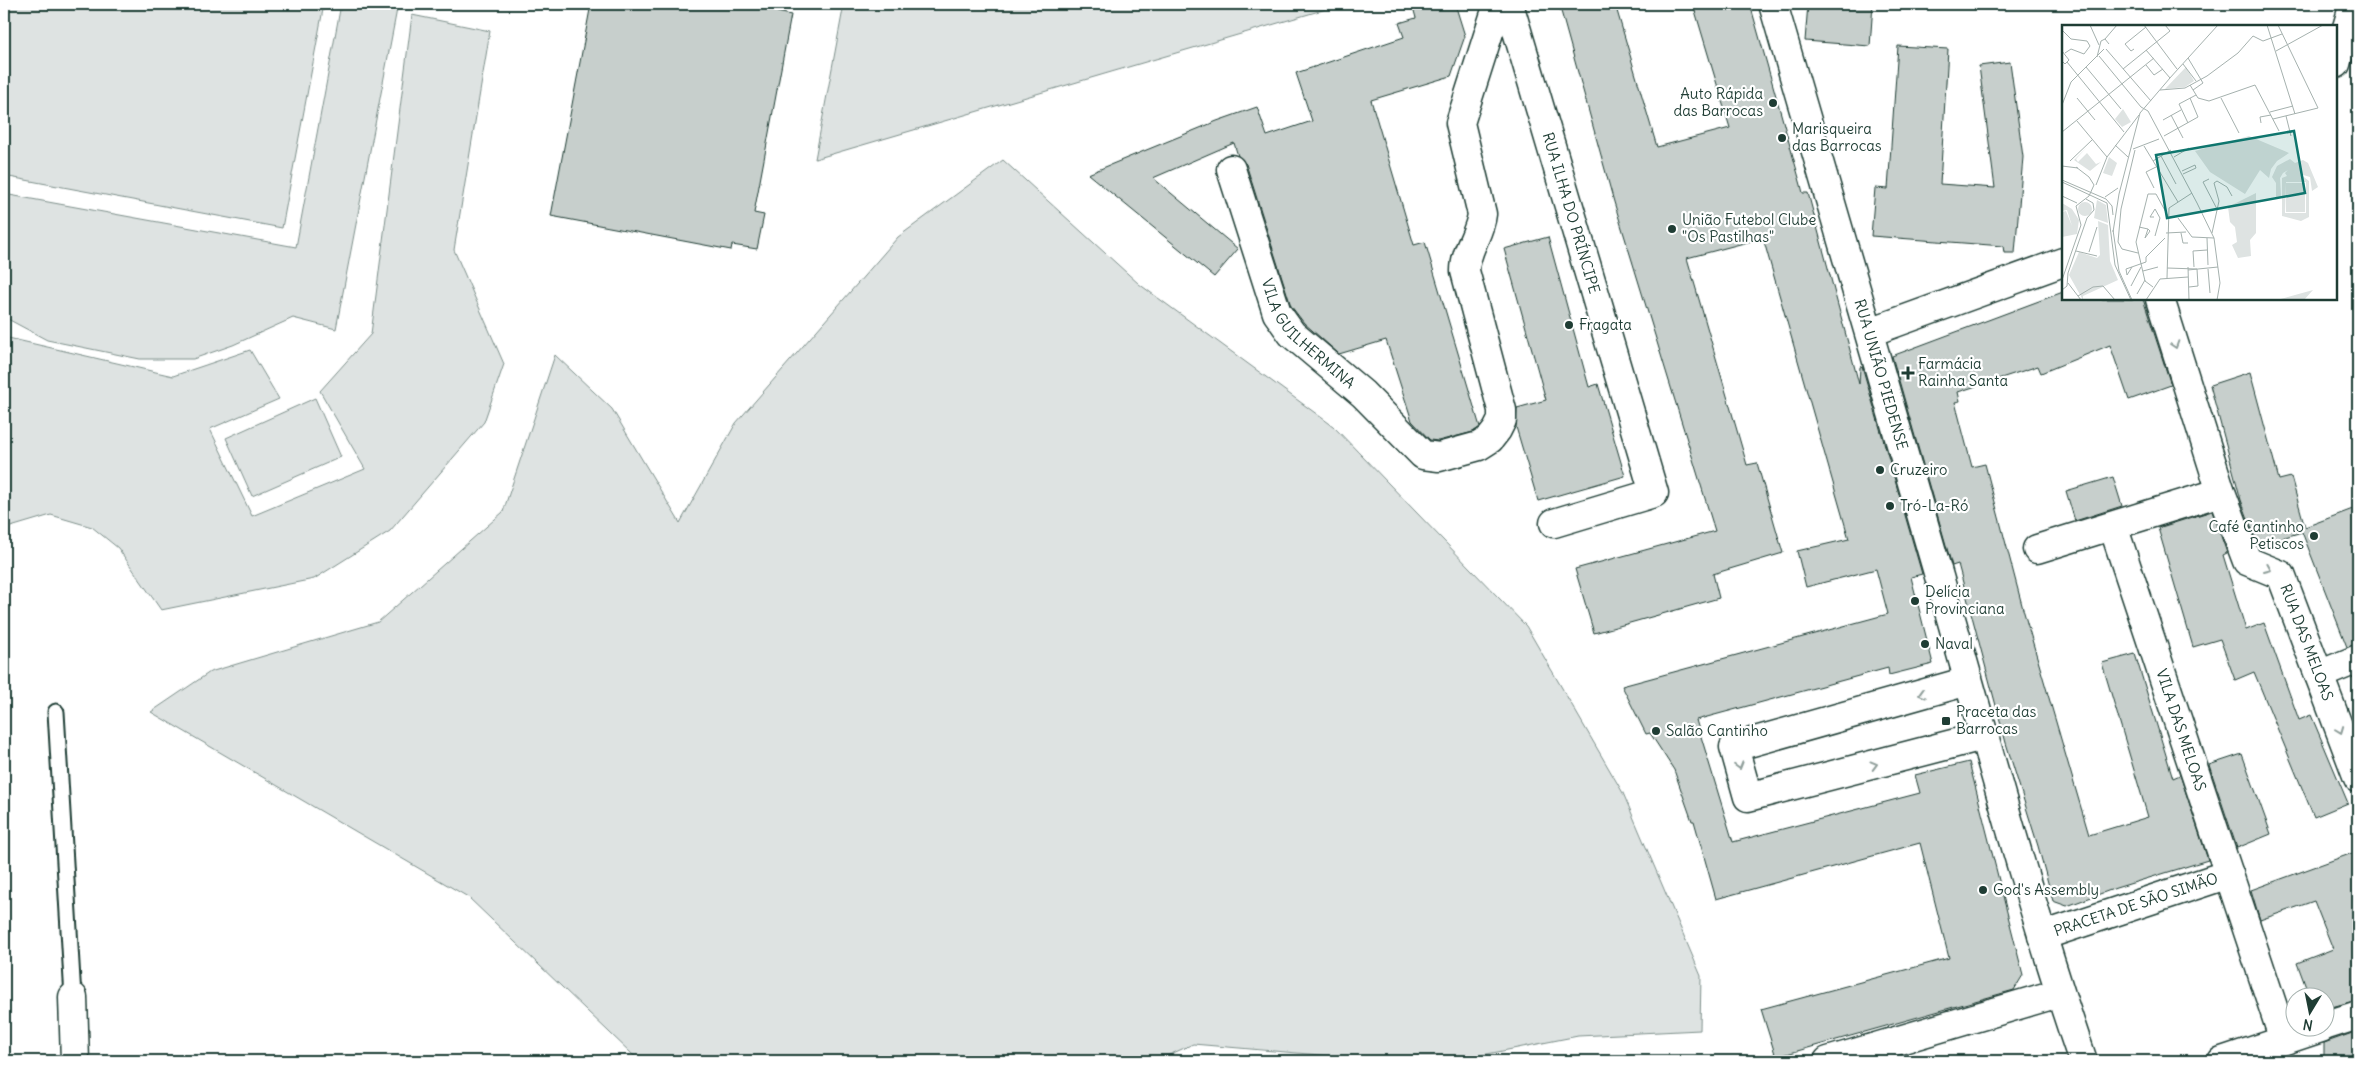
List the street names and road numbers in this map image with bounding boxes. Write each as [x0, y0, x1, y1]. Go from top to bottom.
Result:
street label: RUA ILHA DO PRÍNCIPE [1539, 130, 1604, 296]
street label: VILA GUILHERMINA [1258, 276, 1359, 392]
street label: RUA UNIÃO PIEDENSE [1850, 297, 1912, 452]
street label: RUA DAS MELOAS [2276, 581, 2338, 703]
street label: VILA DAS MELOAS [2152, 666, 2211, 793]
street label: PRACETA DE SÃO SIMÃO [2051, 868, 2220, 940]

